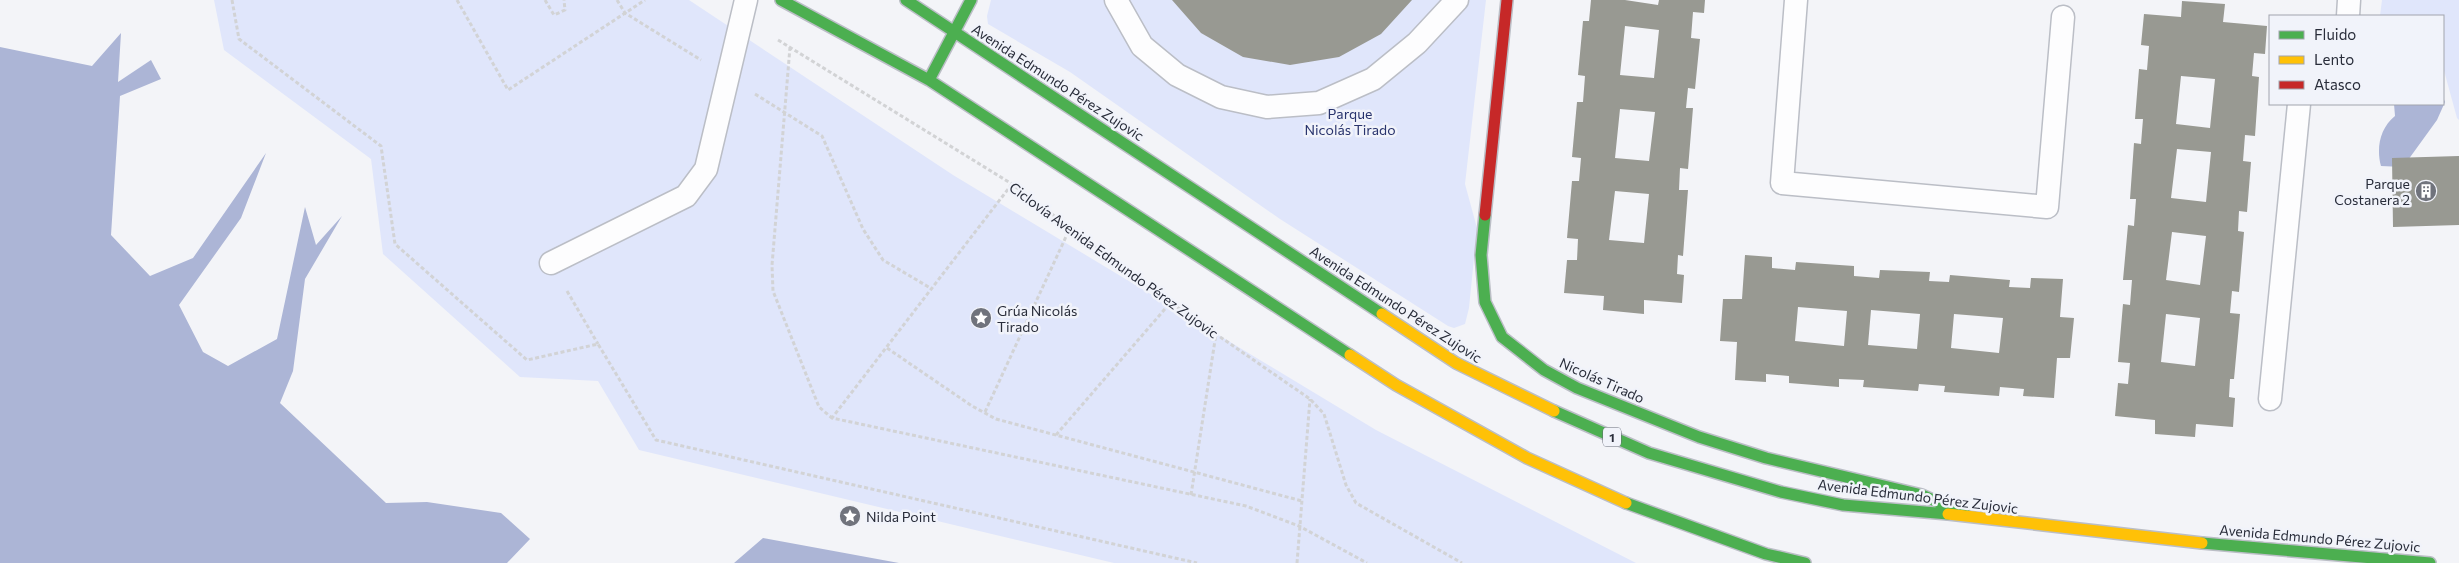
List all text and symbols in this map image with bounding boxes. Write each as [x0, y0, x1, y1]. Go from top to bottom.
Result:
legend [2269, 15, 2444, 105]
street label: Avenida Edmundo Pérez Zujovic [969, 20, 1147, 144]
text: Fluido [2314, 25, 2356, 43]
text: Lento [2314, 50, 2354, 68]
text: Atasco [2314, 75, 2361, 93]
park label: Parque Nicolás Tirado [1304, 105, 1396, 138]
place label: Parque Costanera 2 [2334, 175, 2410, 208]
street label: Ciclovía Avenida Edmundo Pérez Zujovic [1006, 178, 1222, 342]
building icon: Parque Costanera 2 [2414, 179, 2438, 203]
street label: Avenida Edmundo Pérez Zujovic [1307, 242, 1485, 366]
place label: Grúa Nicolás Tirado [997, 302, 1077, 335]
place icon: Grúa Nicolás Tirado [969, 306, 993, 330]
street label: Nicolás Tirado [1557, 354, 1647, 406]
road number: 1 [1603, 428, 1621, 447]
street label: Avenida Edmundo Pérez Zujovic [1817, 475, 2019, 517]
place icon: Nilda Point [838, 504, 862, 528]
place label: Nilda Point [866, 508, 936, 525]
street label: Avenida Edmundo Pérez Zujovic [2219, 521, 2421, 555]

